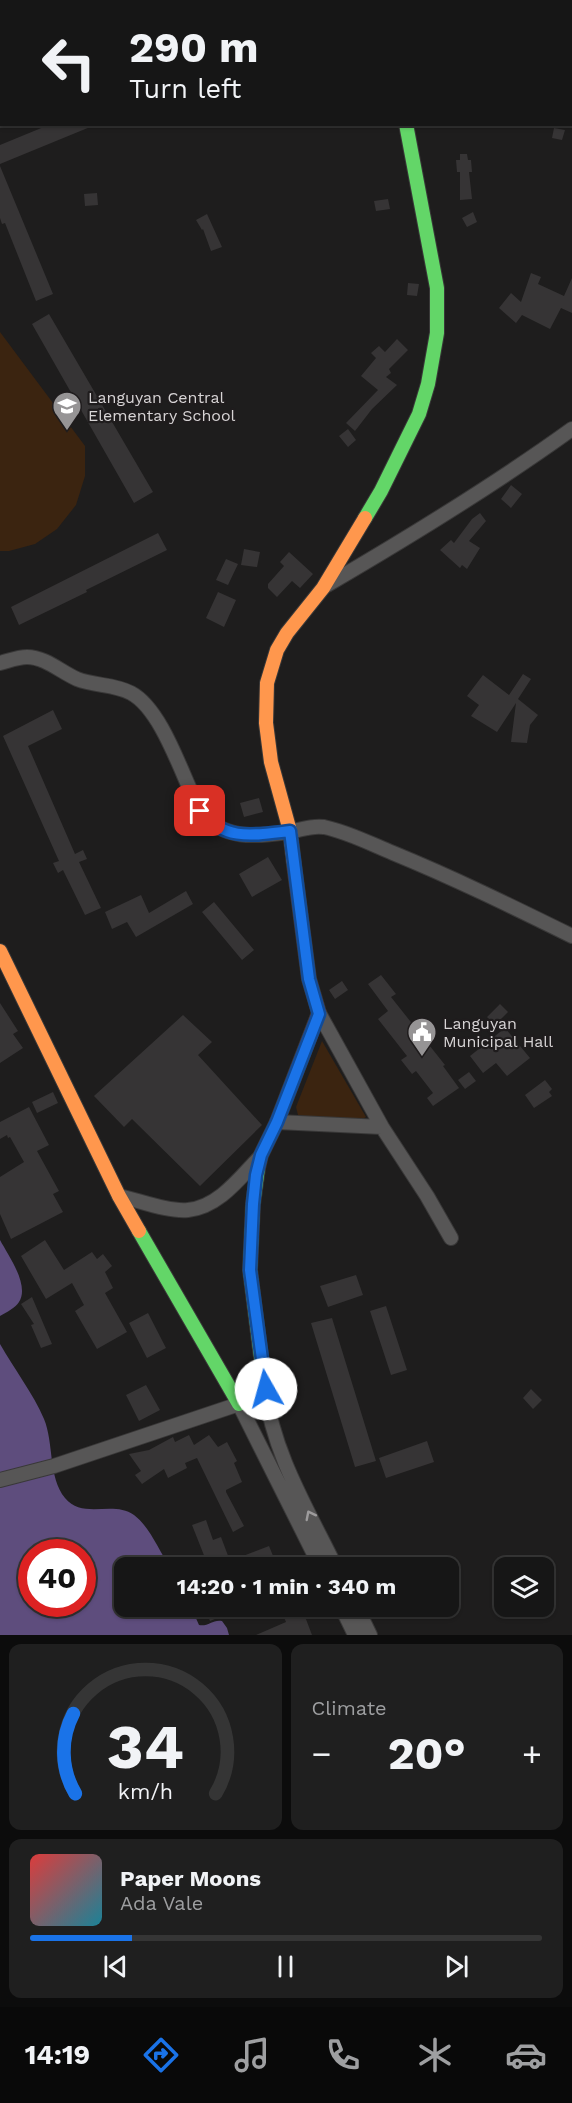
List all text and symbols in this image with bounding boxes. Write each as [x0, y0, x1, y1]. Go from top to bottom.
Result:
text: 290 m [129, 23, 259, 72]
icon: left [30, 24, 108, 102]
text: Turn left [129, 73, 241, 105]
place label: Languyan Central Elementary School [88, 388, 236, 425]
school or university icon: Languyan Central Elementary School [51, 390, 83, 432]
pin [174, 785, 225, 836]
icon: arrive [183, 794, 216, 827]
place label: Languyan Municipal Hall [443, 1014, 553, 1051]
public building icon: Languyan Municipal Hall [406, 1016, 438, 1058]
position arrow [234, 1357, 298, 1421]
one-way arrow [306, 1511, 317, 1522]
speed limit sign: 40 [18, 1539, 96, 1617]
map controls [494, 1557, 554, 1617]
button: layers [494, 1557, 554, 1617]
text: 14:20 · 1 min · 340 m [177, 1574, 396, 1599]
text: Climate [312, 1696, 387, 1720]
text: 34 [107, 1710, 184, 1783]
text: 20° [388, 1727, 466, 1780]
text: − [312, 1734, 331, 1773]
text: + [522, 1734, 542, 1773]
text: km/h [118, 1779, 173, 1804]
text: Paper Moons [120, 1866, 261, 1891]
text: Ada Vale [120, 1891, 203, 1915]
icon: previous [99, 1950, 132, 1983]
icon: pause [269, 1950, 302, 1983]
icon: next [440, 1950, 473, 1983]
icon: directions [140, 2034, 182, 2076]
icon: music [231, 2034, 273, 2076]
icon: phone [322, 2034, 364, 2076]
icon: climate [414, 2034, 456, 2076]
icon: car [505, 2034, 547, 2076]
text: 14:19 [25, 2039, 90, 2071]

